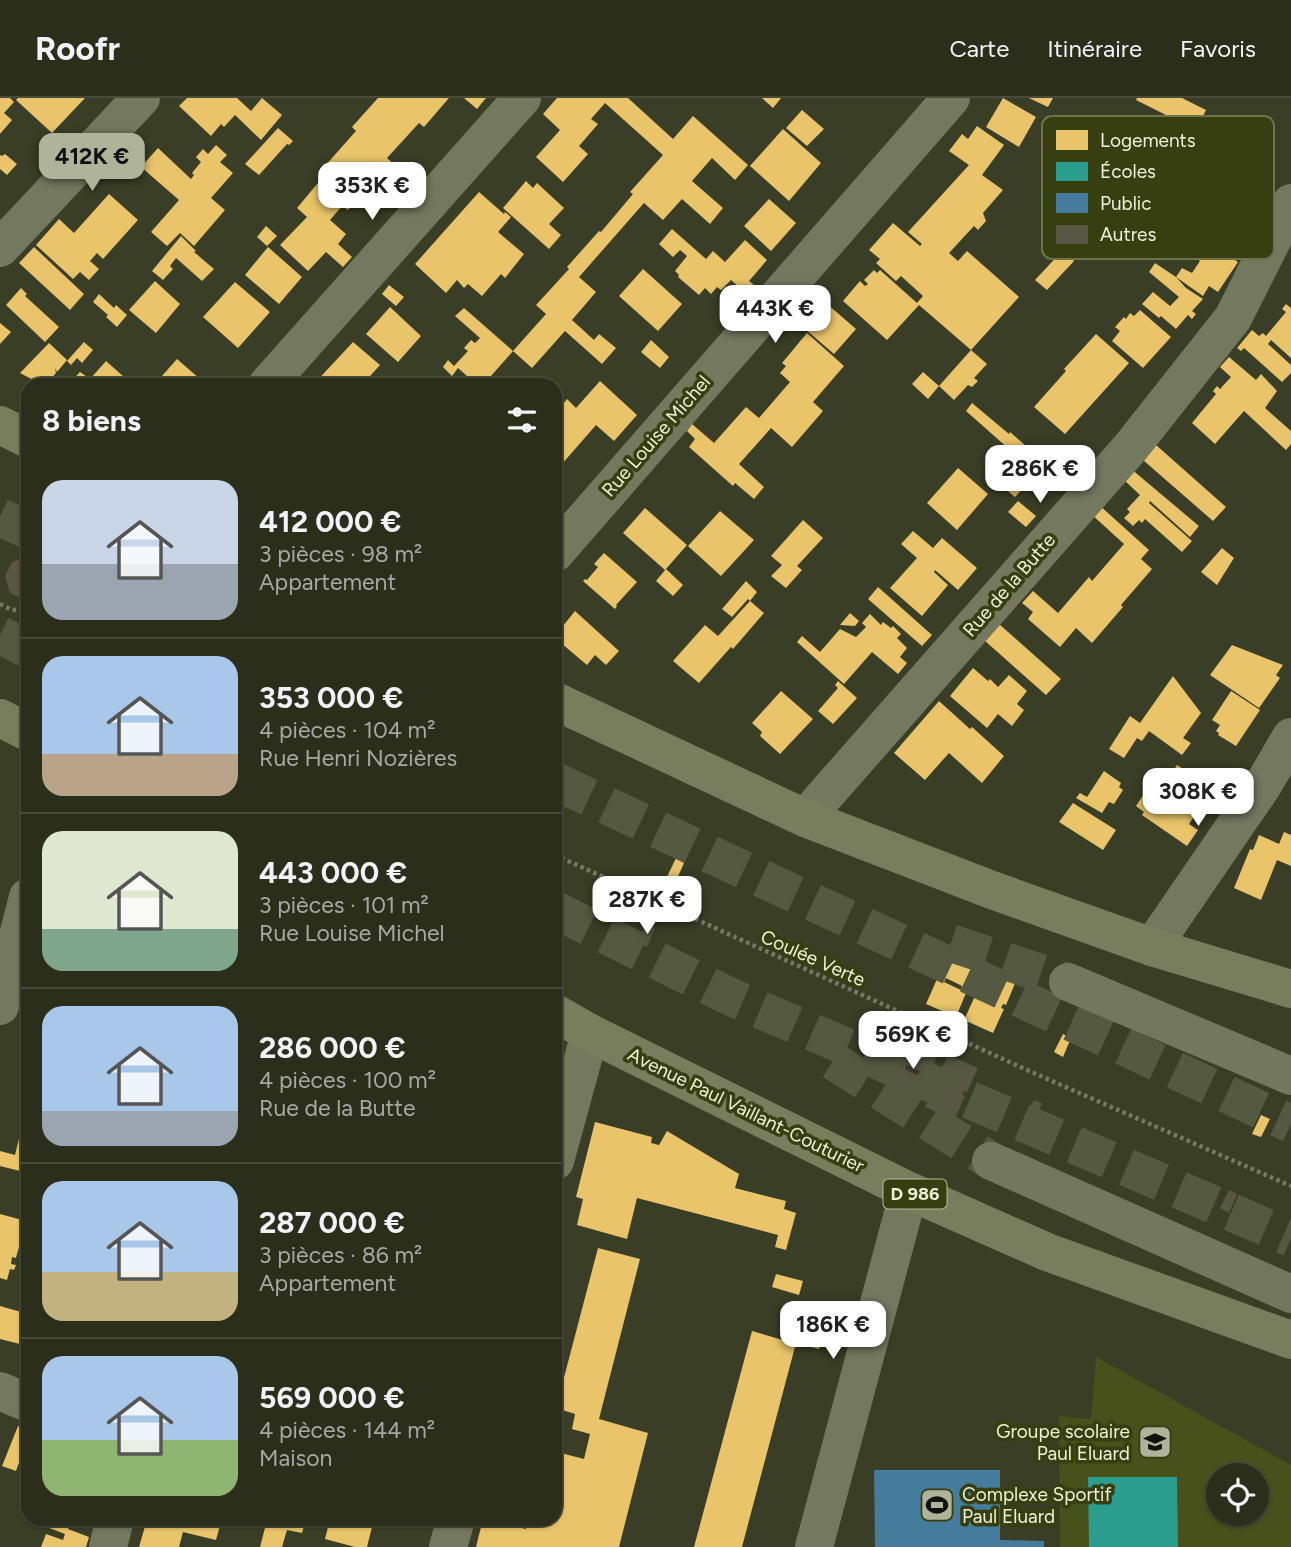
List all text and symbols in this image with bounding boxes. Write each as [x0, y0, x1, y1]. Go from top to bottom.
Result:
text: Roofr [35, 29, 120, 68]
text: Carte [949, 34, 1009, 63]
text: Itinéraire [1047, 34, 1142, 63]
text: Favoris [1180, 34, 1256, 63]
legend [1042, 116, 1274, 259]
text: Logements [1100, 129, 1196, 152]
pin: 412K € [35, 134, 149, 193]
text: 412K € [55, 142, 129, 170]
text: Écoles [1100, 160, 1156, 183]
pin: 353K € [315, 162, 429, 222]
text: 353K € [334, 171, 410, 199]
text: Public [1100, 192, 1152, 215]
text: Autres [1100, 223, 1156, 246]
pin: 443K € [718, 286, 832, 345]
text: 443K € [736, 294, 814, 322]
street label: Rue Louise Michel [597, 371, 715, 501]
icon: filters [503, 401, 541, 439]
text: 8 biens [42, 402, 141, 439]
pin: 286K € [983, 446, 1097, 505]
text: 286K € [1001, 454, 1079, 482]
text: 412 000 € [259, 503, 401, 540]
icon: home [98, 508, 182, 592]
street label: Rue de la Butte [958, 529, 1060, 641]
text: 3 pièces · 98 m² [259, 540, 422, 568]
text: Appartement [259, 568, 396, 596]
text: 353 000 € [259, 679, 403, 716]
icon: home [98, 684, 182, 768]
text: 4 pièces · 104 m² [259, 716, 435, 744]
text: Rue Henri Nozières [259, 744, 457, 772]
pin: 308K € [1141, 768, 1255, 828]
text: 308K € [1159, 777, 1237, 805]
text: 443 000 € [259, 854, 407, 891]
icon: home [98, 859, 182, 943]
pin: 287K € [590, 876, 704, 936]
text: 287K € [609, 885, 685, 913]
text: 3 pièces · 101 m² [259, 891, 429, 919]
text: Rue Louise Michel [259, 919, 445, 947]
street label: Coulée Verte [757, 925, 869, 991]
pin: 569K € [856, 1012, 970, 1071]
text: 569K € [875, 1020, 951, 1048]
text: 286 000 € [259, 1029, 406, 1066]
icon: home [98, 1034, 182, 1118]
street label: Avenue Paul Vaillant-Couturier [624, 1043, 868, 1178]
text: 4 pièces · 100 m² [259, 1066, 436, 1094]
text: Rue de la Butte [259, 1094, 415, 1122]
road number: D 986 [884, 1180, 946, 1209]
text: 287 000 € [259, 1204, 405, 1241]
icon: home [98, 1209, 182, 1293]
text: 3 pièces · 86 m² [259, 1241, 422, 1269]
text: Appartement [259, 1269, 396, 1297]
pin: 186K € [776, 1302, 890, 1361]
text: 186K € [796, 1310, 870, 1338]
text: 569 000 € [259, 1379, 405, 1416]
icon: home [98, 1384, 182, 1468]
text: 4 pièces · 144 m² [259, 1416, 435, 1444]
place label: Groupe scolaire Paul Eluard [996, 1420, 1130, 1465]
school or university icon: Groupe scolaire Paul Eluard [1136, 1423, 1174, 1461]
text: Maison [259, 1444, 332, 1472]
map controls [1206, 1463, 1269, 1526]
button: locate [1206, 1463, 1269, 1526]
place label: Complexe Sportif Paul Eluard [962, 1483, 1112, 1528]
sports icon: Complexe Sportif Paul Eluard [918, 1486, 956, 1524]

